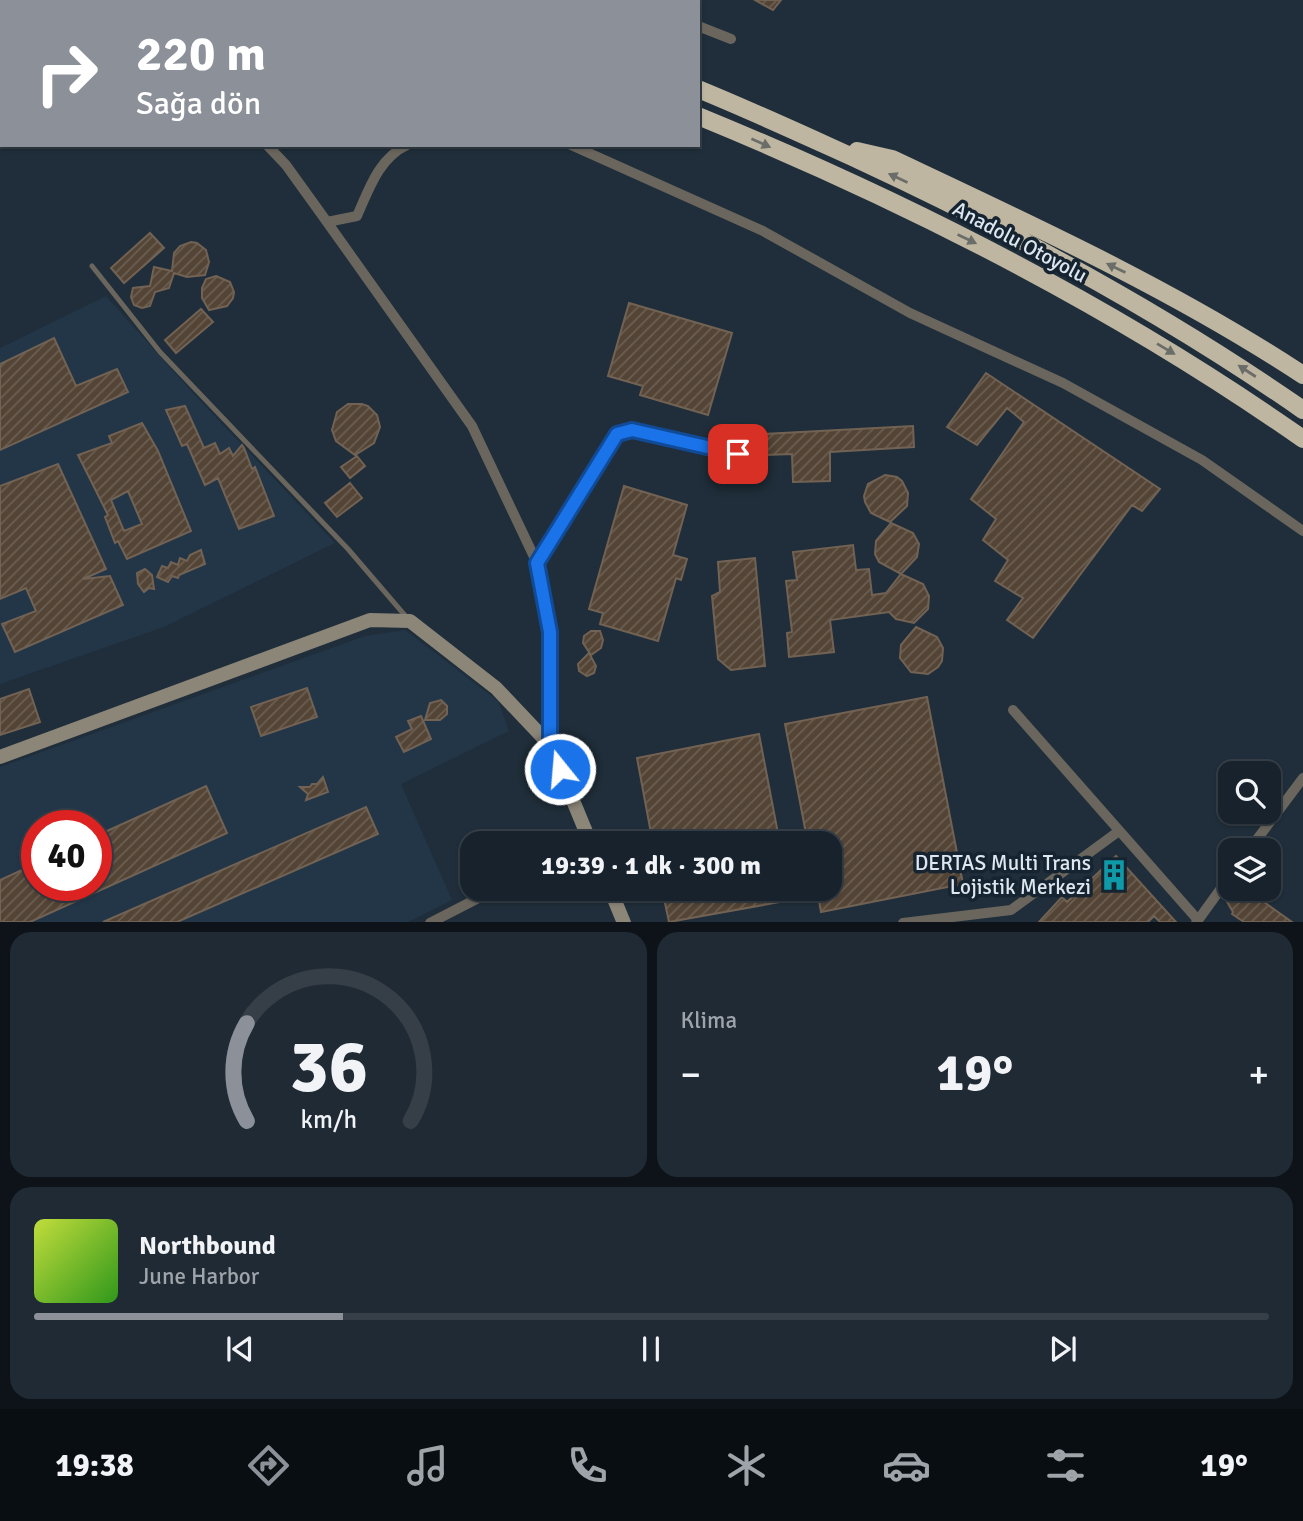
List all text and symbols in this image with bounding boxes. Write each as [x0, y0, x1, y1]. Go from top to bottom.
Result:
text: 220 m [136, 24, 266, 84]
icon: right [21, 28, 112, 119]
text: Sağa dön [136, 84, 261, 123]
one-way arrow [751, 137, 771, 148]
one-way arrow [888, 173, 908, 184]
street label: Anadolu Otoyolu [948, 196, 1092, 288]
one-way arrow [957, 233, 977, 245]
one-way arrow [1106, 263, 1126, 274]
one-way arrow [1157, 343, 1176, 356]
one-way arrow [1237, 365, 1256, 378]
pin [708, 424, 768, 484]
icon: arrive [719, 435, 757, 473]
position arrow [523, 732, 597, 806]
map controls [1218, 761, 1281, 901]
button: search [1218, 761, 1281, 824]
speed limit sign: 40 [21, 810, 112, 901]
button: layers [1218, 838, 1281, 901]
text: 19:39 · 1 dk · 300 m [541, 850, 761, 882]
place label: DERTAS Multi Trans Lojistik Merkezi [915, 850, 1091, 900]
building icon: DERTAS Multi Trans Lojistik Merkezi [1097, 858, 1131, 892]
text: Klima [681, 1006, 737, 1035]
text: 36 [289, 1023, 368, 1112]
text: 19° [936, 1041, 1013, 1105]
text: − [681, 1051, 701, 1098]
text: + [1248, 1051, 1269, 1098]
text: km/h [300, 1103, 357, 1134]
text: Northbound [139, 1230, 276, 1262]
text: June Harbor [139, 1262, 259, 1291]
icon: previous [221, 1330, 259, 1368]
icon: pause [632, 1330, 670, 1368]
icon: next [1044, 1330, 1082, 1368]
icon: directions [244, 1441, 293, 1490]
icon: music [403, 1441, 452, 1490]
icon: phone [563, 1441, 612, 1490]
icon: climate [722, 1441, 771, 1490]
icon: car [882, 1441, 931, 1490]
icon: filters [1041, 1441, 1090, 1490]
text: 19:38 [55, 1446, 134, 1485]
text: 19° [1200, 1446, 1248, 1485]

